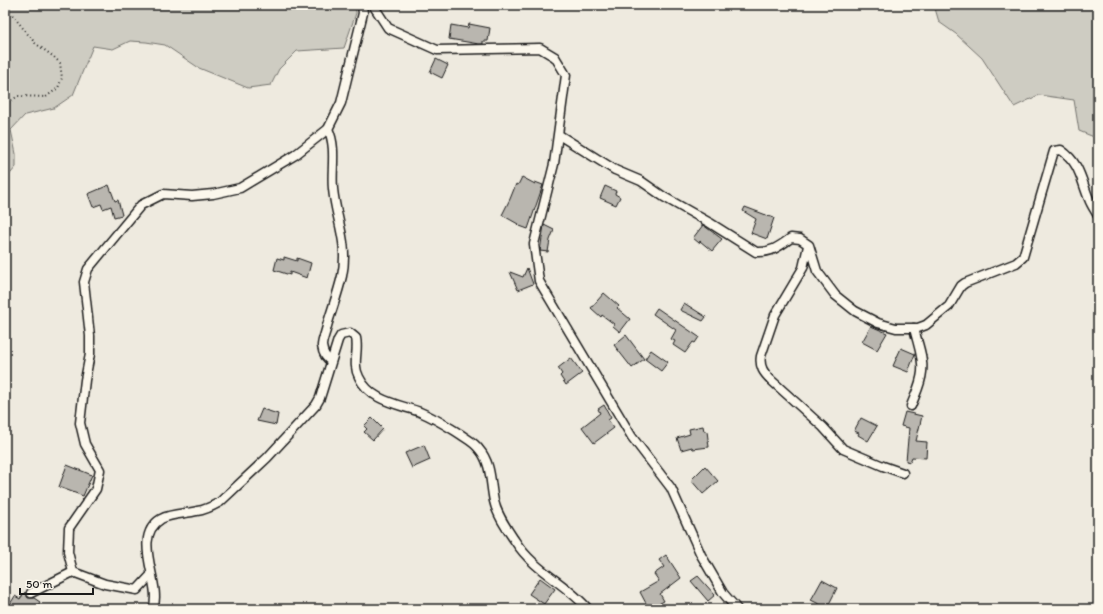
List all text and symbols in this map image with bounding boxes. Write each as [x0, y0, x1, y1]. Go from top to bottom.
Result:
scale bar [20, 570, 93, 596]
text: 50 m [26, 577, 52, 591]

